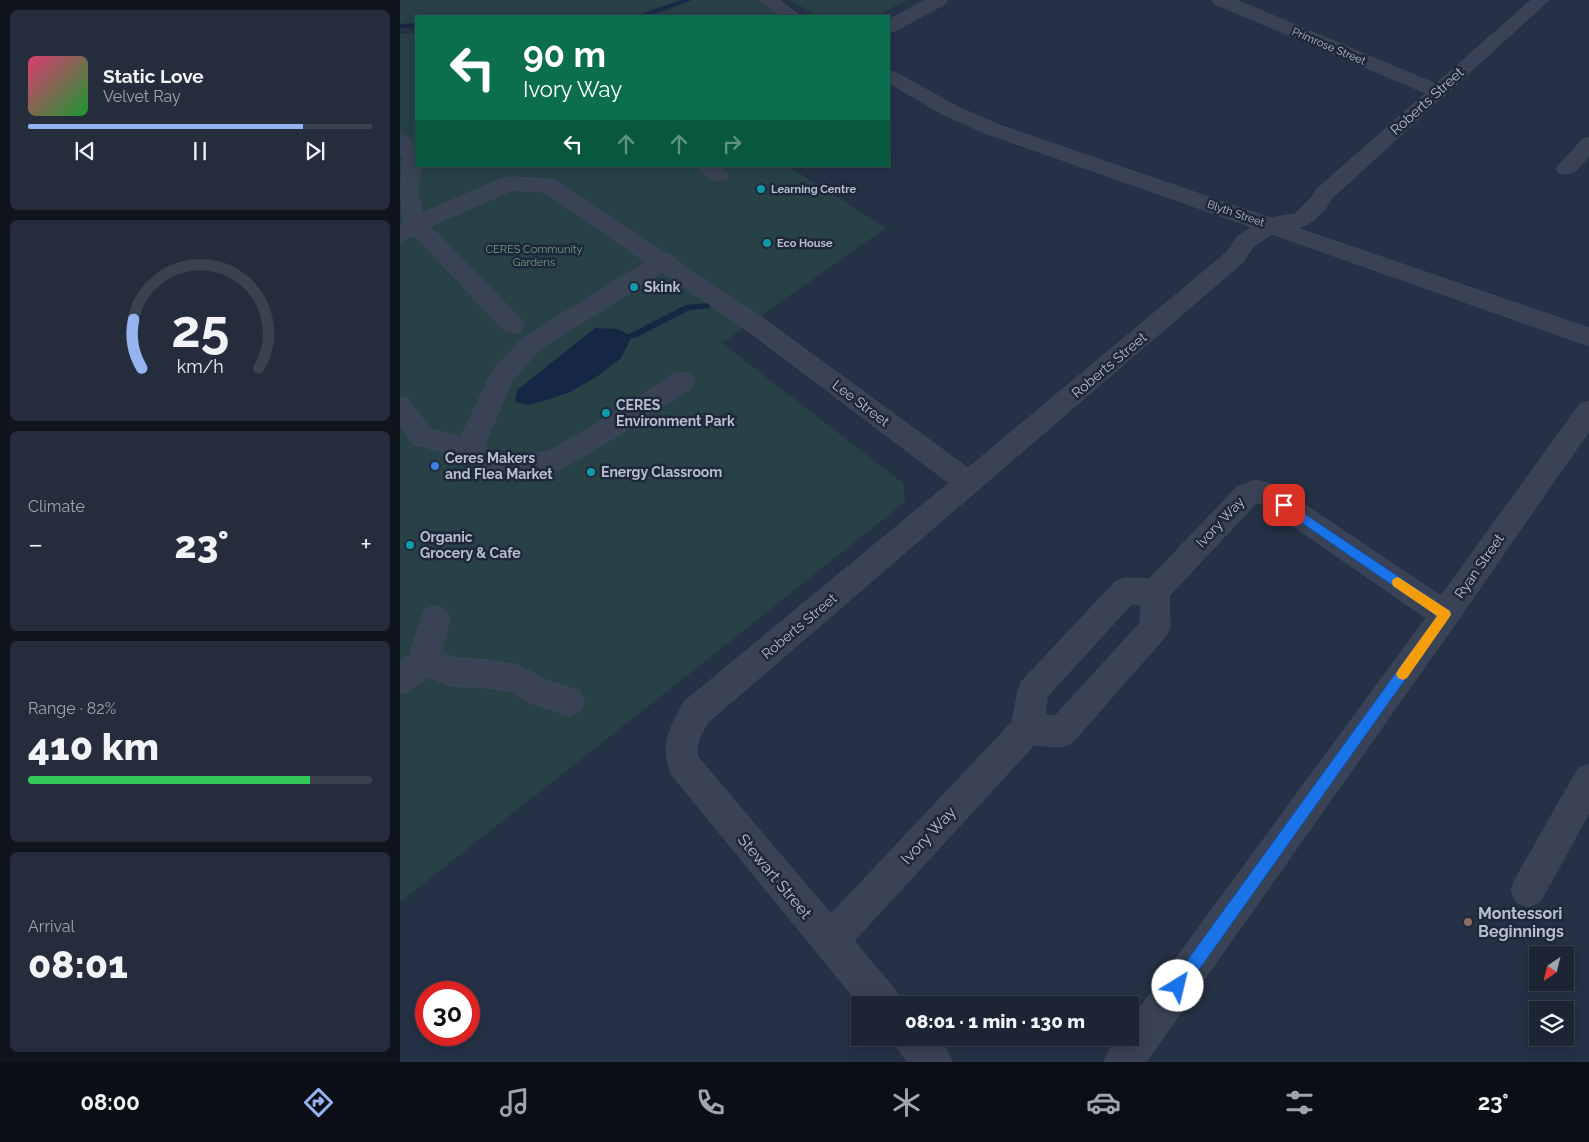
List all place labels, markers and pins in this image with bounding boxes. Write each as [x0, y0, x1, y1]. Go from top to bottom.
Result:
marker: Learning Centre [755, 183, 767, 195]
place label: Learning Centre [771, 183, 856, 196]
marker: Eco House [761, 237, 773, 249]
place label: Eco House [777, 237, 833, 250]
place label: Skink [644, 279, 680, 295]
marker: Skink [628, 281, 640, 293]
place label: CERES Environment Park [616, 397, 735, 429]
marker: CERES Environment Park [600, 407, 612, 419]
place label: Ceres Makers and Flea Market [445, 450, 553, 482]
marker: Ceres Makers and Flea Market [429, 460, 441, 472]
place label: Energy Classroom [601, 464, 722, 480]
marker: Energy Classroom [585, 466, 597, 478]
pin [1263, 484, 1305, 526]
place label: Organic Grocery & Cafe [420, 529, 521, 561]
marker: Organic Grocery & Cafe [404, 539, 416, 551]
place label: Montessori Beginnings [1478, 904, 1564, 941]
marker: Montessori Beginnings [1462, 916, 1474, 928]

